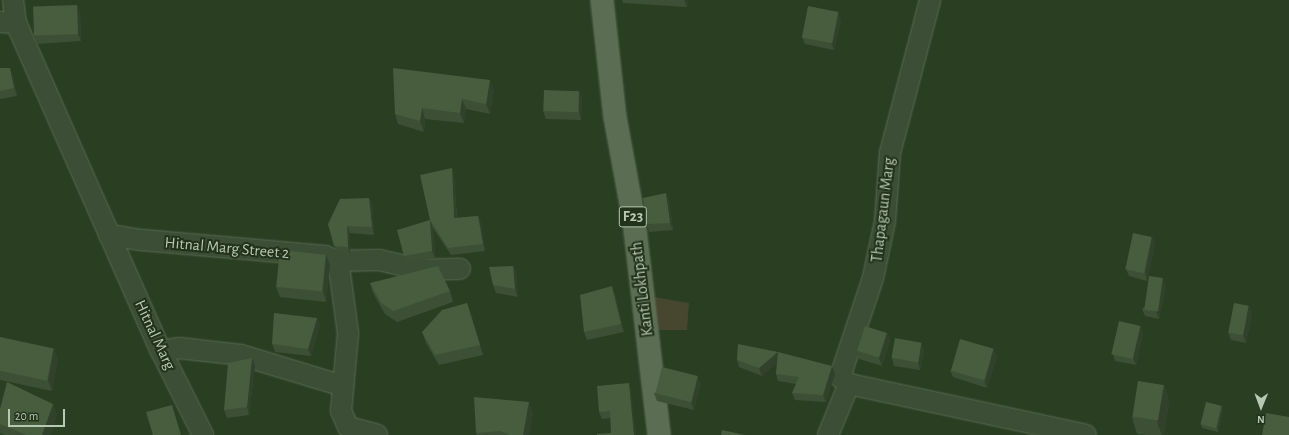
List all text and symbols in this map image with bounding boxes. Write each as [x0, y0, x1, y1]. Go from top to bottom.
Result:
street label: Thapagaun Marg [867, 156, 899, 264]
road number: F23 [618, 204, 648, 230]
street label: Hitnal Marg Street 2 [164, 233, 290, 263]
street label: Kanti Lokhpath [627, 241, 657, 337]
street label: Hitnal Marg [130, 297, 180, 373]
north arrow [1241, 387, 1281, 427]
scale bar [10, 401, 67, 427]
text: 20 m [15, 410, 38, 422]
text: N [1257, 414, 1265, 425]

